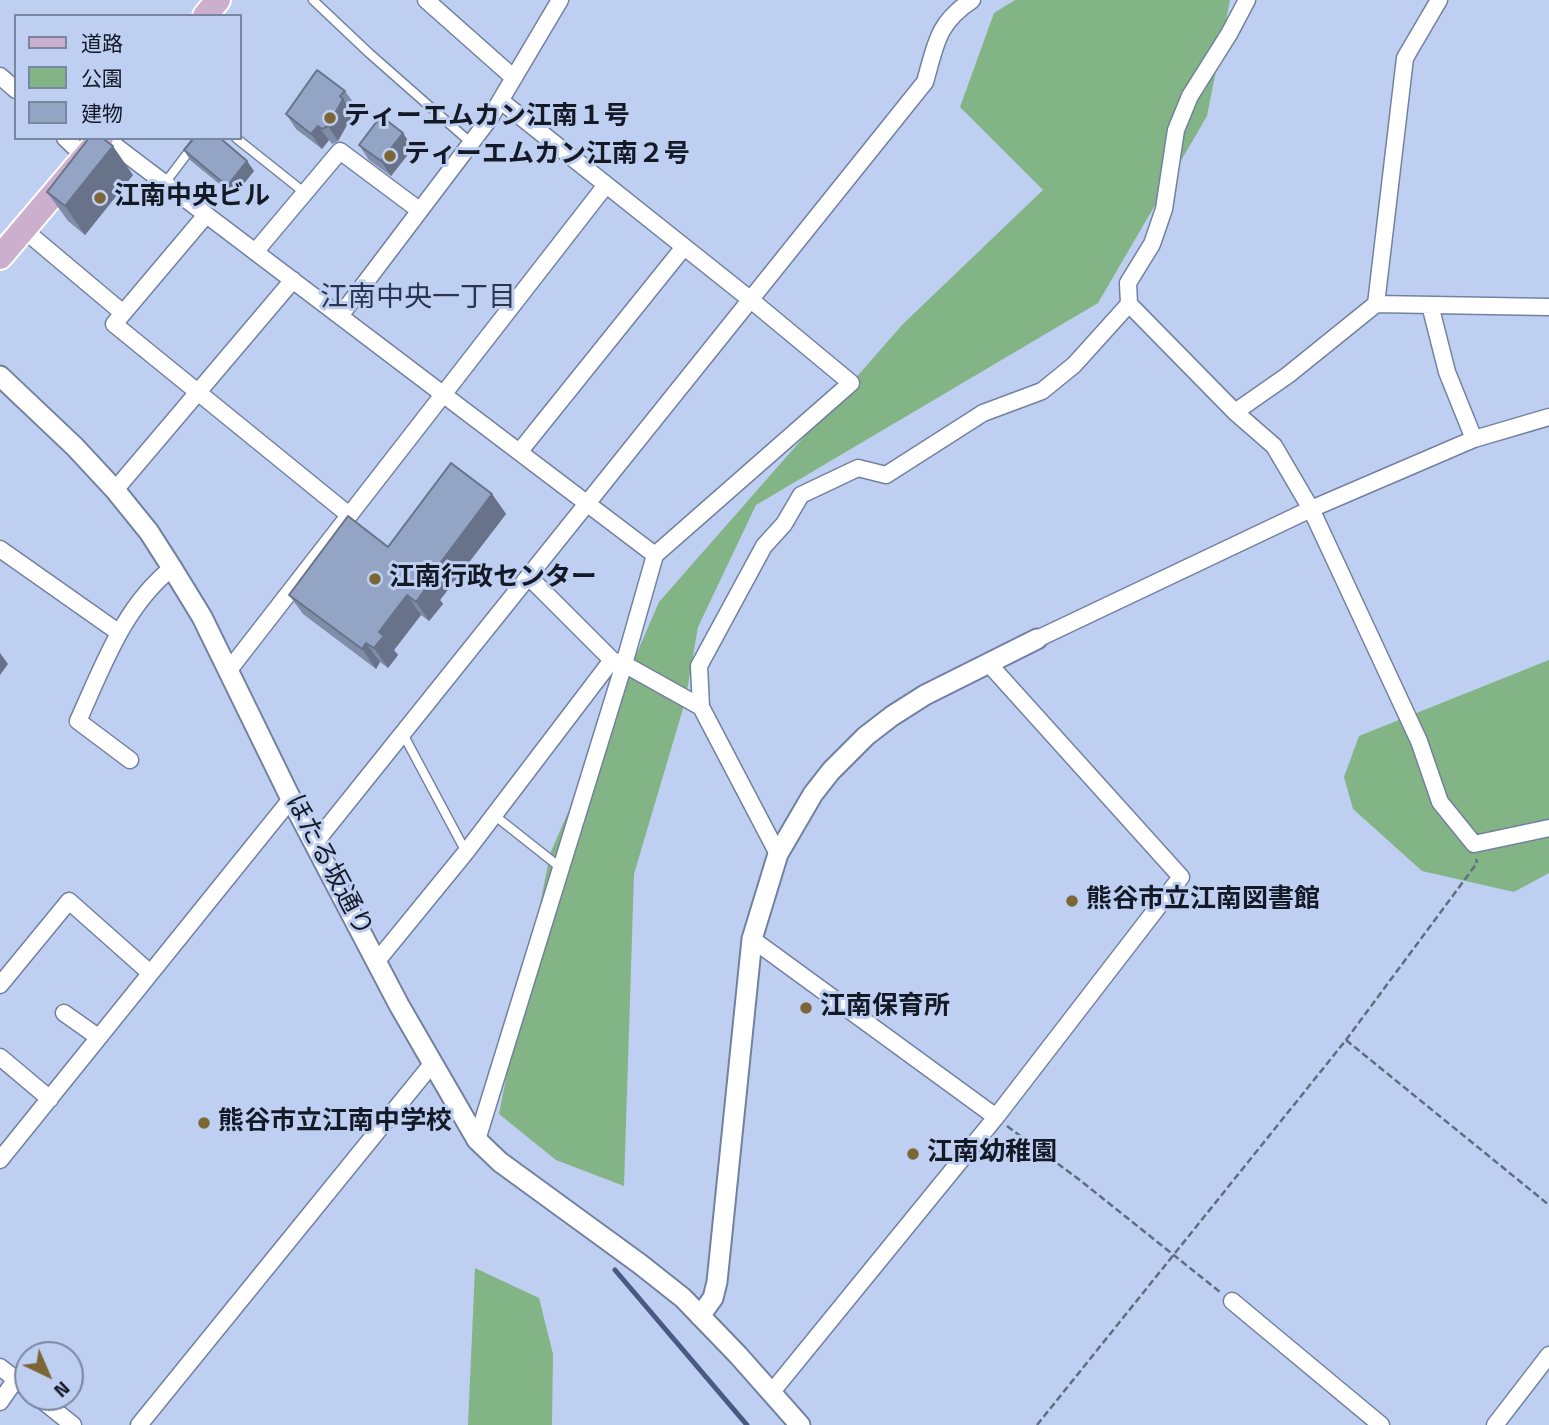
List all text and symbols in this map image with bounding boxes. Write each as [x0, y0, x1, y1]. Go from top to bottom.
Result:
legend [14, 14, 242, 140]
text: 道路 [81, 27, 123, 59]
text: 公園 [81, 62, 123, 94]
text: 建物 [81, 97, 123, 129]
place label: ティーエムカン江南１号 [344, 102, 630, 134]
marker: ティーエムカン江南１号 [322, 110, 338, 126]
place label: ティーエムカン江南２号 [404, 140, 690, 172]
marker: ティーエムカン江南２号 [382, 148, 398, 164]
place label: 江南中央ビル [114, 182, 270, 214]
marker: 江南中央ビル [92, 190, 108, 206]
district label: 江南中央一丁目 [320, 282, 516, 316]
place label: 江南行政センター [389, 563, 597, 595]
marker: 江南行政センター [367, 571, 383, 587]
street label: ほたる坂通り [278, 790, 378, 942]
place label: 熊谷市立江南図書館 [1086, 885, 1320, 917]
marker: 熊谷市立江南図書館 [1064, 893, 1080, 909]
place label: 江南保育所 [820, 992, 950, 1024]
marker: 江南保育所 [798, 1000, 814, 1016]
place label: 熊谷市立江南中学校 [218, 1107, 452, 1139]
marker: 熊谷市立江南中学校 [196, 1115, 212, 1131]
place label: 江南幼稚園 [927, 1138, 1057, 1170]
marker: 江南幼稚園 [905, 1146, 921, 1162]
north arrow [14, 1341, 84, 1411]
text: N [48, 1375, 77, 1405]

